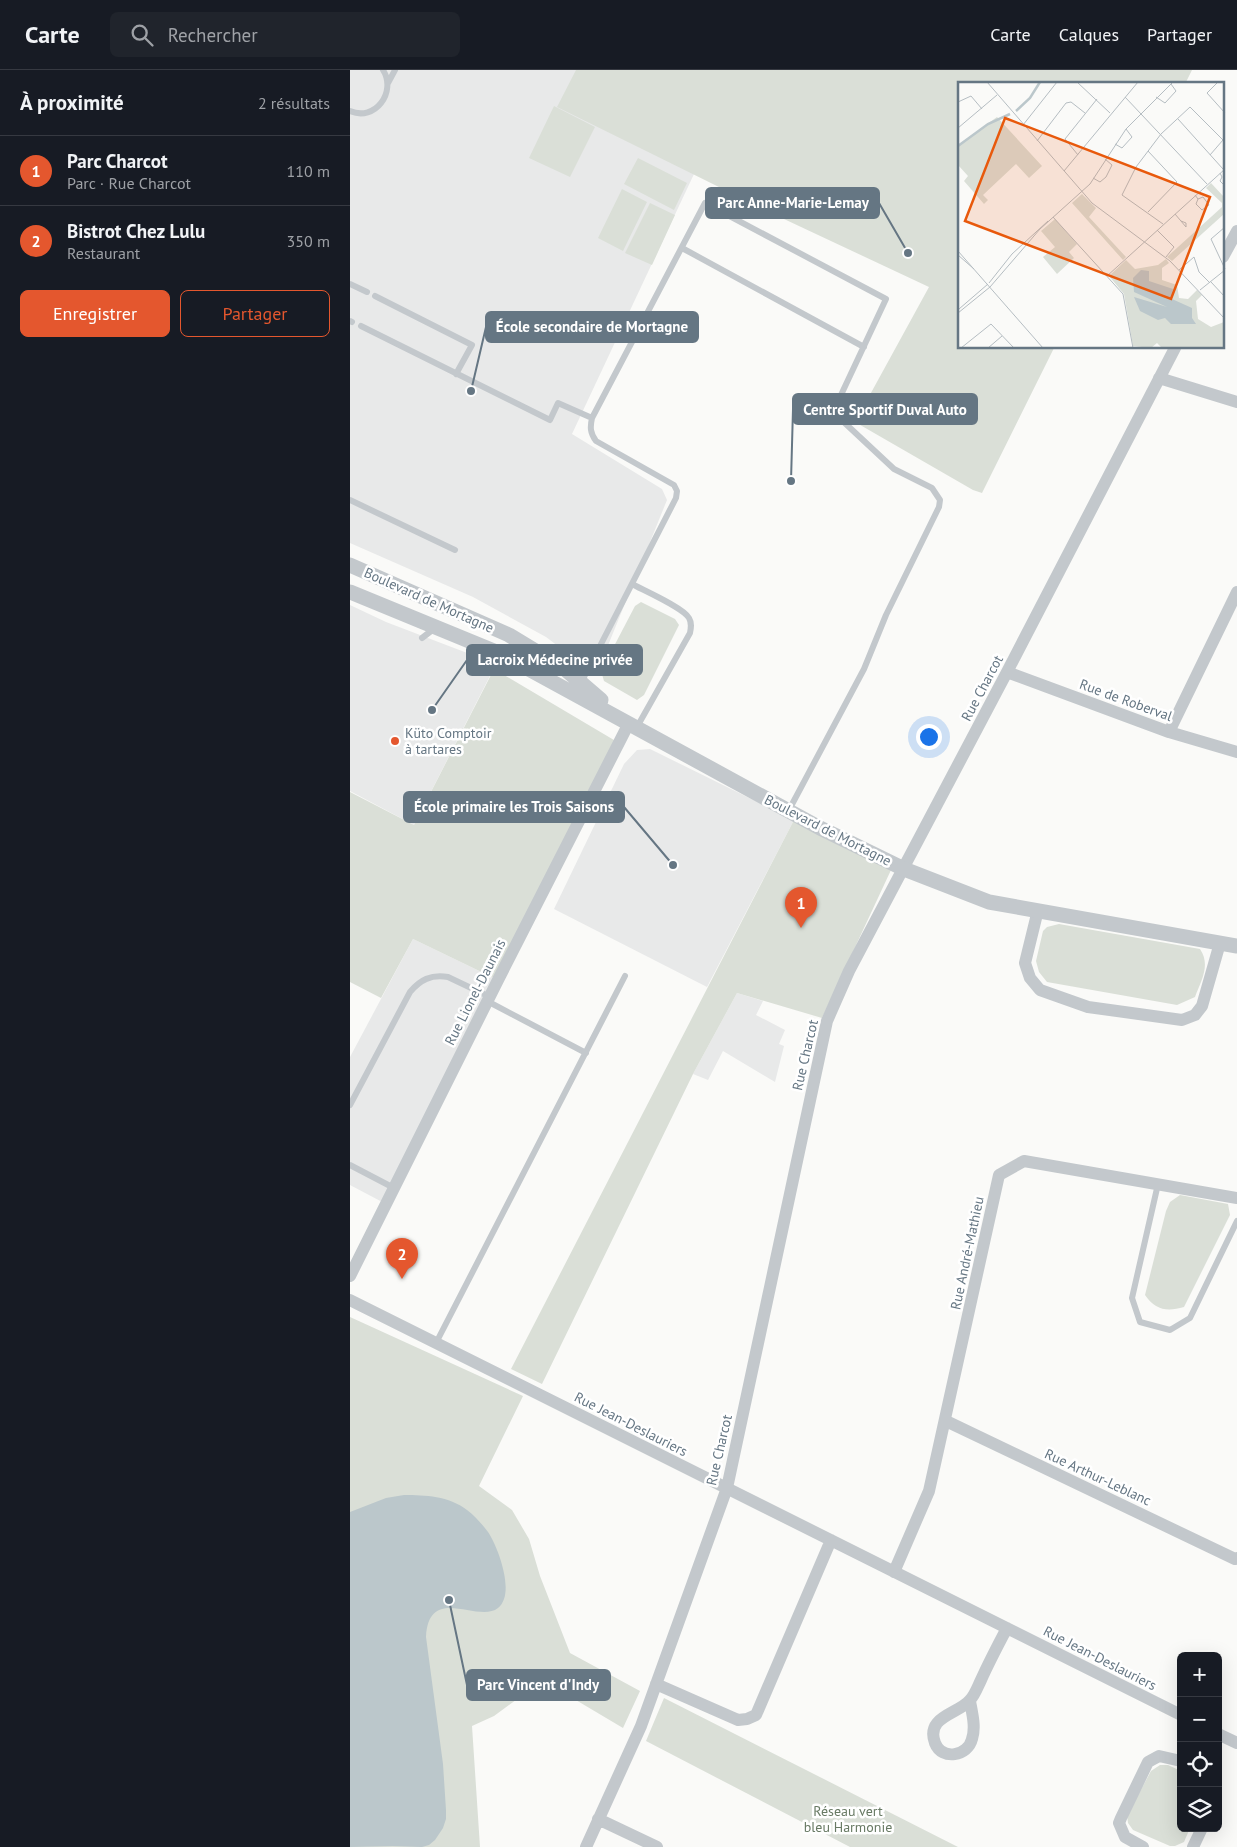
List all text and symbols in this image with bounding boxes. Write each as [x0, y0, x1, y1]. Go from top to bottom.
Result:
search box [110, 12, 460, 57]
text: Carte [25, 19, 80, 50]
icon: search [128, 21, 156, 49]
text: Rechercher [168, 23, 258, 47]
text: Carte [990, 23, 1031, 46]
text: Calques [1059, 23, 1119, 46]
text: Partager [1147, 23, 1212, 46]
inset map [958, 82, 1224, 349]
text: À proximité [20, 89, 124, 116]
text: 2 résultats [258, 93, 330, 113]
text: Parc Charcot [67, 149, 168, 173]
text: 1 [31, 161, 41, 181]
text: 110 m [287, 161, 330, 181]
text: Parc · Rue Charcot [67, 173, 191, 193]
callout: Parc Anne-Marie-Lemay [706, 188, 879, 218]
text: Parc Anne-Marie-Lemay [717, 193, 870, 212]
text: Bistrot Chez Lulu [67, 219, 205, 243]
text: 2 [31, 231, 41, 251]
text: 350 m [287, 231, 330, 251]
text: Restaurant [67, 243, 140, 263]
button: Enregistrer [20, 290, 170, 337]
button: Partager [180, 290, 330, 337]
callout: École secondaire de Mortagne [486, 312, 698, 342]
text: École secondaire de Mortagne [496, 317, 689, 336]
callout: Centre Sportif Duval Auto [793, 394, 977, 424]
text: Centre Sportif Duval Auto [803, 400, 967, 419]
street label: Boulevard de Mortagne [361, 563, 497, 637]
callout: Lacroix Médecine privée [467, 645, 642, 675]
text: Lacroix Médecine privée [477, 650, 633, 669]
street label: Rue Charcot [957, 652, 1007, 724]
street label: Rue de Roberval [1077, 675, 1175, 725]
place label: Küto Comptoir à tartares [405, 724, 492, 758]
your location [916, 724, 942, 750]
marker: Küto Comptoir à tartares [389, 735, 401, 747]
street label: Boulevard de Mortagne [762, 790, 894, 870]
callout: École primaire les Trois Saisons [404, 792, 624, 822]
text: École primaire les Trois Saisons [414, 797, 614, 816]
pin: 1 [785, 887, 817, 928]
street label: Rue Lionel-Daunais [440, 936, 510, 1048]
street label: Rue Charcot [788, 1018, 822, 1092]
street label: Rue André-Mathieu [946, 1195, 988, 1311]
pin: 2 [386, 1238, 418, 1279]
street label: Rue Jean-Deslauriers [571, 1388, 691, 1460]
street label: Rue Charcot [702, 1413, 736, 1487]
street label: Rue Arthur-Leblanc [1042, 1444, 1154, 1510]
street label: Rue Jean-Deslauriers [1040, 1622, 1160, 1694]
map controls [1177, 1652, 1222, 1832]
button: + [1177, 1652, 1222, 1697]
callout: Parc Vincent d'Indy [467, 1670, 610, 1700]
text: Parc Vincent d'Indy [477, 1675, 600, 1694]
button: − [1177, 1697, 1222, 1742]
button: locate [1177, 1742, 1222, 1787]
button: layers [1177, 1787, 1222, 1832]
park label: Réseau vert bleu Harmonie [804, 1802, 892, 1836]

